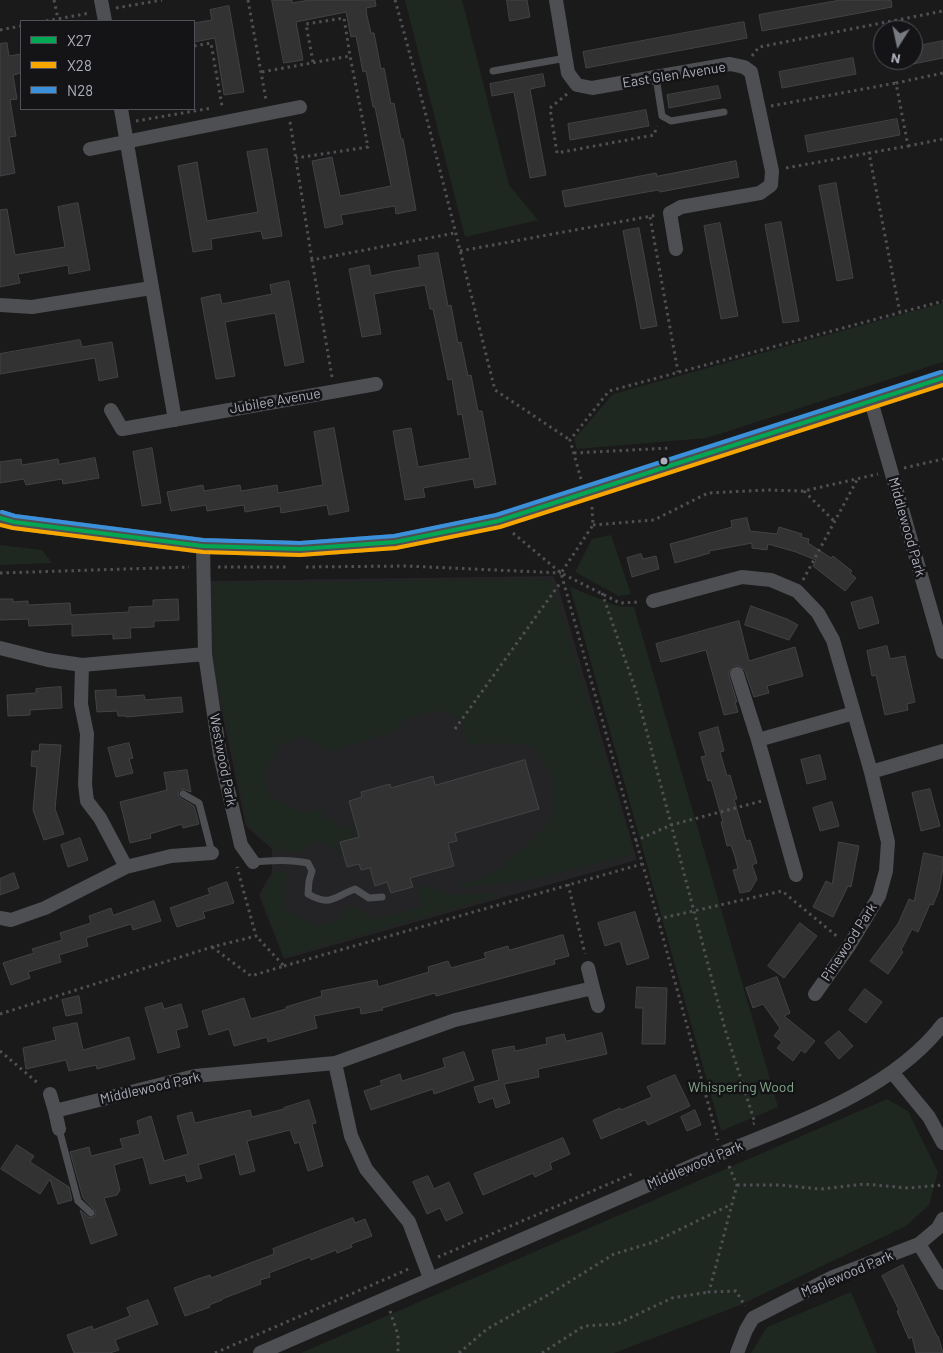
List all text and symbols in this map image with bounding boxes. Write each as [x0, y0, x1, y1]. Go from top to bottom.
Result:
legend [20, 20, 195, 110]
north arrow [873, 20, 923, 70]
text: X27 [67, 31, 91, 49]
text: N [889, 50, 902, 68]
text: X28 [67, 56, 92, 74]
street label: East Glen Avenue [621, 59, 727, 91]
text: N28 [67, 81, 93, 99]
street label: Jubilee Avenue [228, 385, 322, 417]
unlabelled marker [659, 456, 669, 466]
street label: Middlewood Park [885, 475, 929, 579]
street label: Westwood Park [206, 712, 240, 808]
street label: Pinewood Park [818, 900, 880, 984]
street label: Middlewood Park [98, 1068, 202, 1108]
park label: Whispering Wood [688, 1079, 794, 1095]
street label: Middlewood Park [645, 1137, 745, 1193]
street label: Maplewood Park [798, 1247, 896, 1301]

